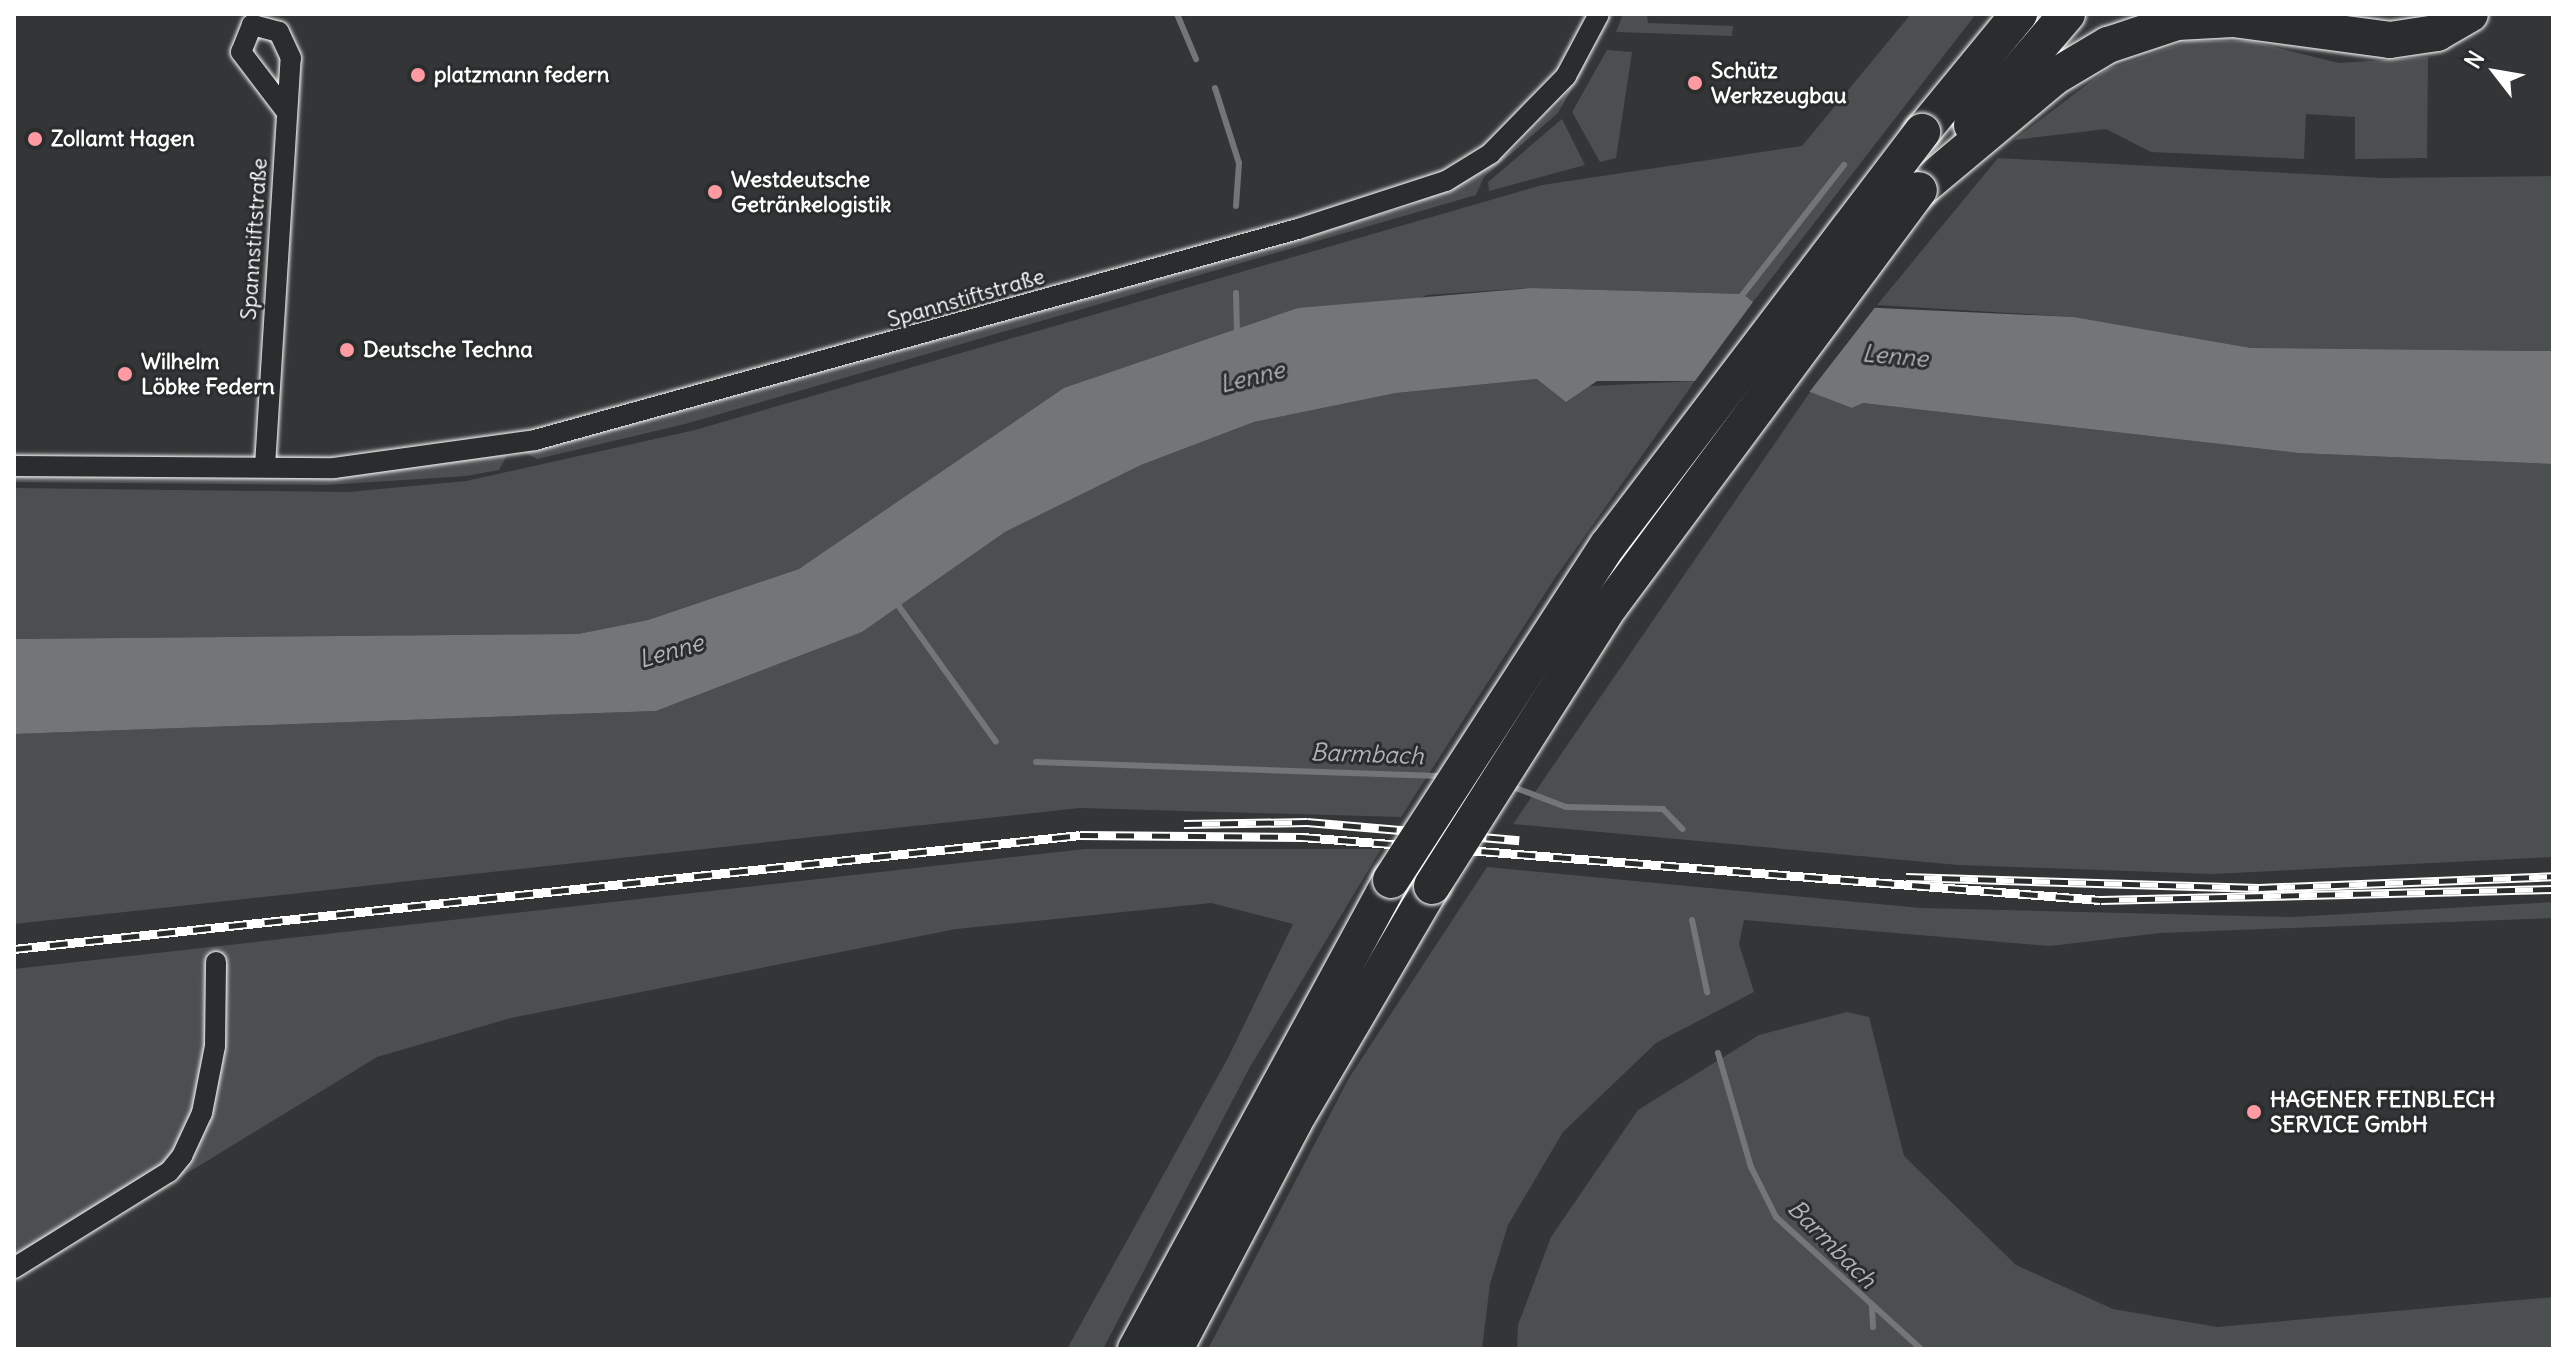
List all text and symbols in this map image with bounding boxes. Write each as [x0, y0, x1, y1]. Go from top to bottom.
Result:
north arrow [2455, 32, 2535, 112]
text: N [2459, 46, 2490, 73]
place label: Schütz Werkzeugbau [1711, 57, 1847, 108]
place label: platzmann federn [434, 62, 609, 88]
marker: platzmann federn [409, 66, 427, 84]
marker: Schütz Werkzeugbau [1686, 74, 1704, 92]
place label: Zollamt Hagen [51, 126, 195, 152]
marker: Zollamt Hagen [26, 130, 44, 148]
street label: Spannstiftstraße [235, 157, 273, 321]
place label: Westdeutsche Getränkelogistik [731, 166, 891, 218]
marker: Westdeutsche Getränkelogistik [706, 183, 724, 201]
street label: Spannstiftstraße [884, 263, 1048, 333]
place label: Deutsche Techna [363, 337, 533, 363]
water label: Lenne [1861, 339, 1929, 373]
marker: Deutsche Techna [338, 341, 356, 359]
place label: Wilhelm Löbke Federn [141, 348, 275, 400]
water label: Lenne [1217, 355, 1287, 399]
marker: Wilhelm Löbke Federn [116, 365, 134, 383]
water label: Lenne [635, 628, 707, 674]
water label: Barmbach [1310, 738, 1424, 770]
place label: HAGENER FEINBLECH SERVICE GmbH [2270, 1086, 2495, 1138]
marker: HAGENER FEINBLECH SERVICE GmbH [2245, 1103, 2263, 1121]
water label: Barmbach [1782, 1194, 1882, 1294]

